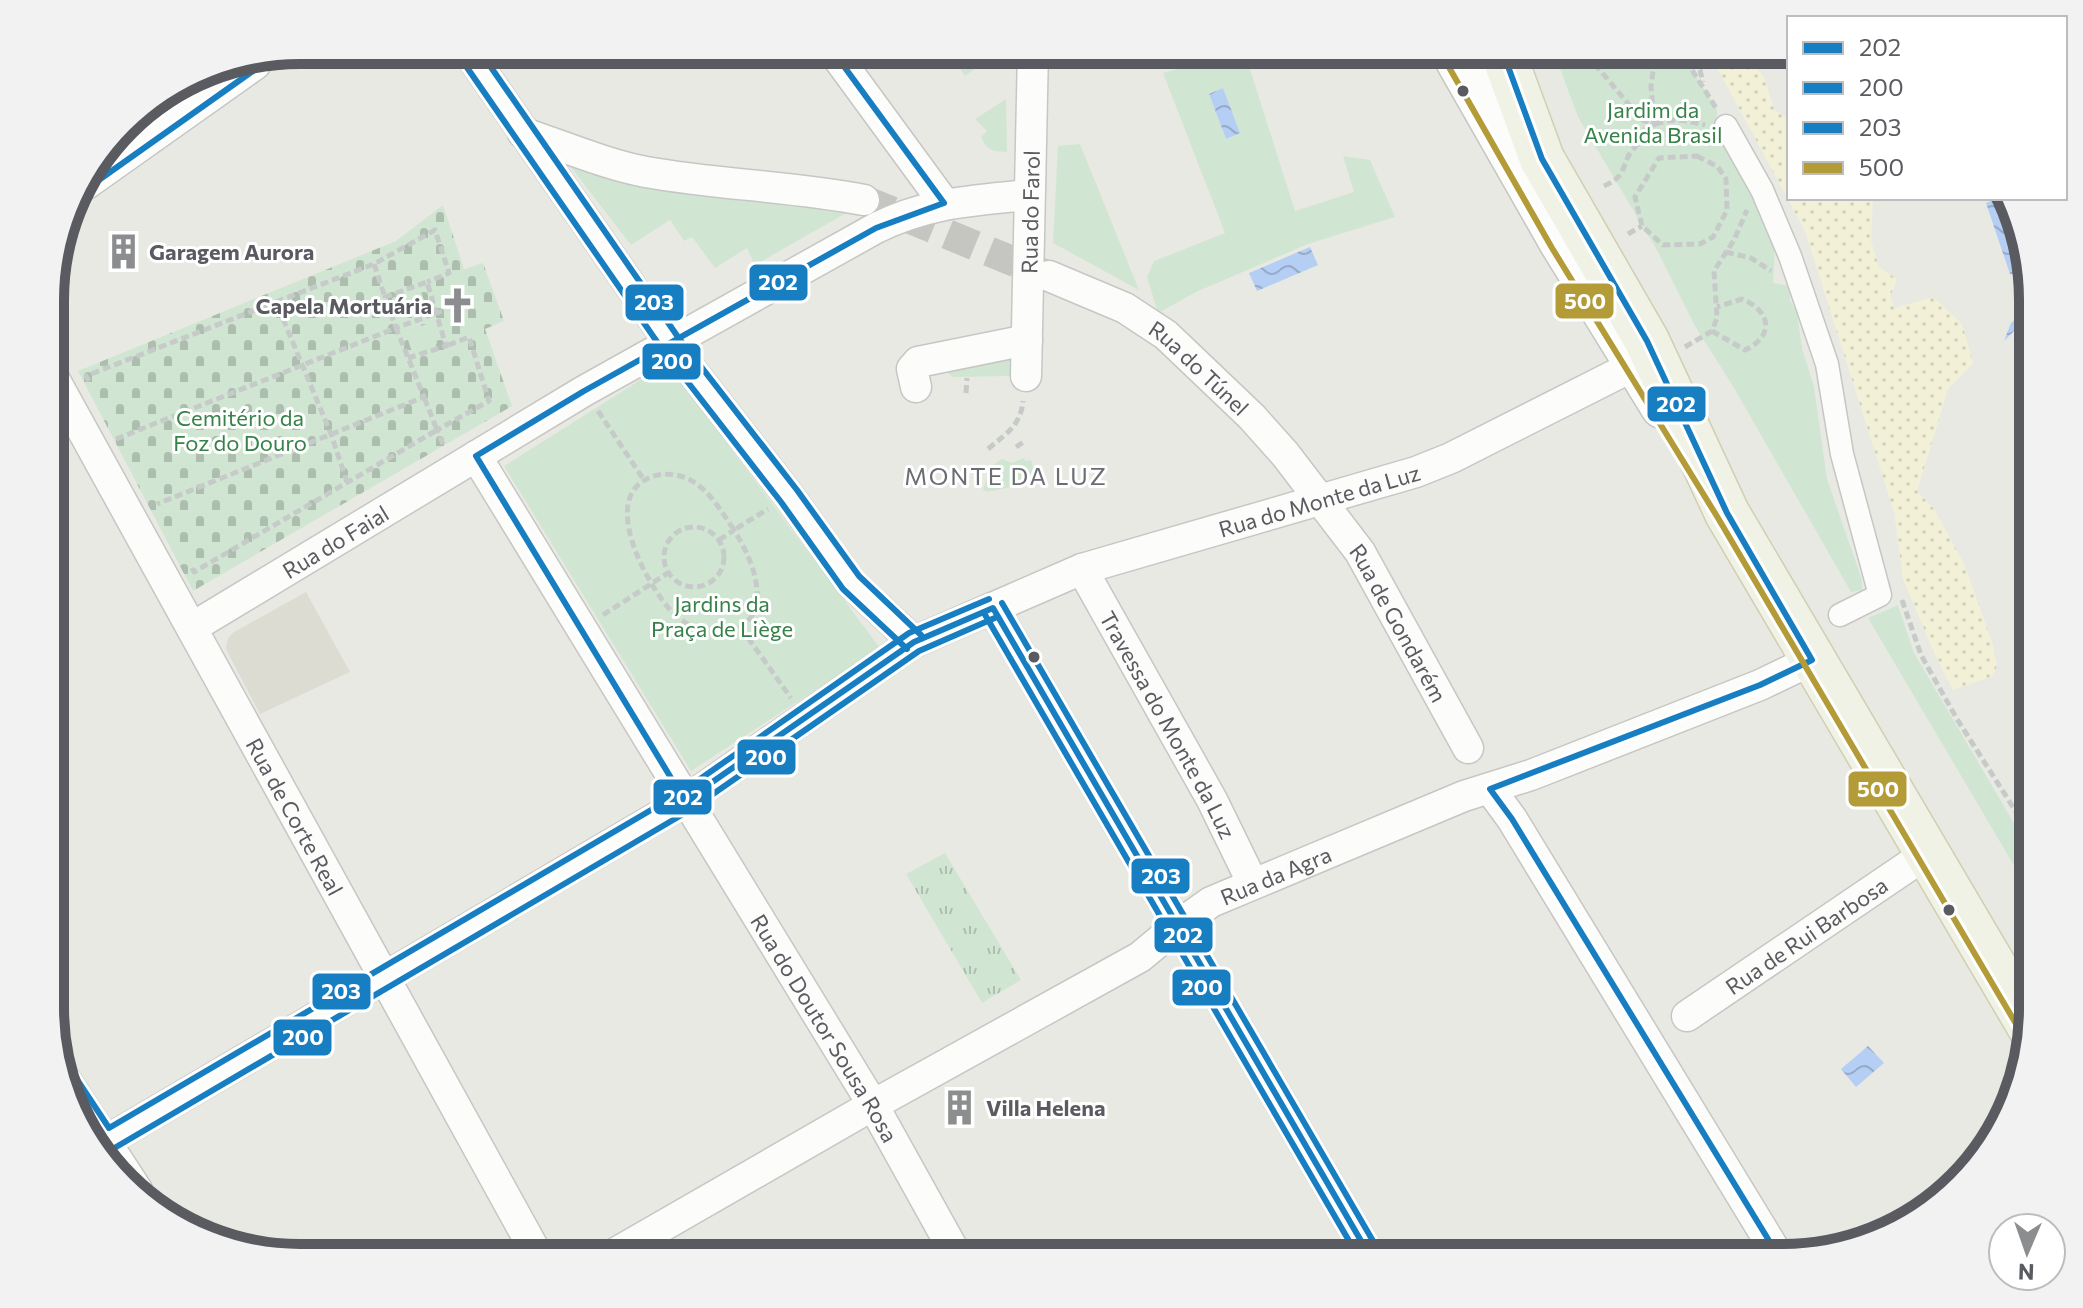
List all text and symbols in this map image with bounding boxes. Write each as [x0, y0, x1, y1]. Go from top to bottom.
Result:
legend [1787, 16, 2067, 200]
text: 202 [1859, 32, 1901, 61]
text: 200 [1859, 72, 1904, 101]
unlabelled marker [1455, 83, 1471, 99]
park label: Jardim da Avenida Brasil [1583, 96, 1723, 148]
text: 203 [1859, 112, 1902, 141]
street label: Rua do Farol [1015, 150, 1044, 274]
text: 500 [1859, 152, 1904, 181]
building icon: Garagem Aurora [104, 232, 142, 270]
place label: Garagem Aurora [149, 238, 314, 265]
line badge: 202 [748, 263, 809, 302]
text: 202 [758, 268, 798, 295]
line badge: 500 [1554, 282, 1615, 320]
line badge: 203 [624, 283, 685, 322]
church icon: Capela Mortuária [439, 286, 477, 324]
text: 500 [1564, 287, 1606, 314]
text: 203 [634, 288, 674, 315]
place label: Capela Mortuária [256, 292, 432, 319]
street label: Rua do Túnel [1144, 314, 1255, 421]
line badge: 200 [641, 342, 702, 381]
text: 200 [651, 347, 693, 374]
line badge: 202 [1646, 385, 1707, 423]
text: 202 [1656, 390, 1696, 417]
park label: Cemitério da Foz do Douro [173, 404, 307, 456]
street label: Rua do Monte da Luz [1215, 458, 1423, 542]
district label: MONTE DA LUZ [904, 461, 1108, 490]
street label: Rua do Faial [277, 499, 393, 584]
street label: Rua de Gondarém [1345, 538, 1453, 706]
park label: Jardins da Praça de Liège [651, 590, 793, 642]
street label: Travessa do Monte da Luz [1095, 606, 1242, 843]
unlabelled marker [1026, 649, 1042, 665]
street label: Rua de Corte Real [241, 733, 350, 900]
line badge: 200 [736, 738, 797, 776]
text: 200 [745, 743, 787, 770]
line badge: 500 [1847, 770, 1908, 808]
text: 500 [1857, 775, 1899, 802]
line badge: 202 [652, 778, 713, 816]
text: 202 [663, 783, 703, 810]
street label: Rua da Agra [1216, 840, 1335, 910]
line badge: 203 [1130, 857, 1191, 895]
text: 203 [1141, 862, 1181, 889]
street label: Rua de Rui Barbosa [1720, 871, 1892, 1000]
unlabelled marker [1941, 902, 1957, 918]
street label: Rua do Doutor Sousa Rosa [746, 909, 904, 1147]
line badge: 202 [1153, 916, 1214, 954]
text: 202 [1163, 921, 1203, 948]
line badge: 200 [1171, 968, 1232, 1007]
line badge: 203 [311, 972, 372, 1011]
text: 200 [1181, 973, 1223, 1000]
text: 203 [321, 977, 361, 1004]
line badge: 200 [272, 1018, 333, 1057]
text: 200 [282, 1023, 324, 1050]
building icon: Villa Helena [941, 1088, 979, 1126]
place label: Villa Helena [986, 1094, 1106, 1121]
north arrow [1987, 1212, 2067, 1292]
text: N [2018, 1259, 2035, 1286]

